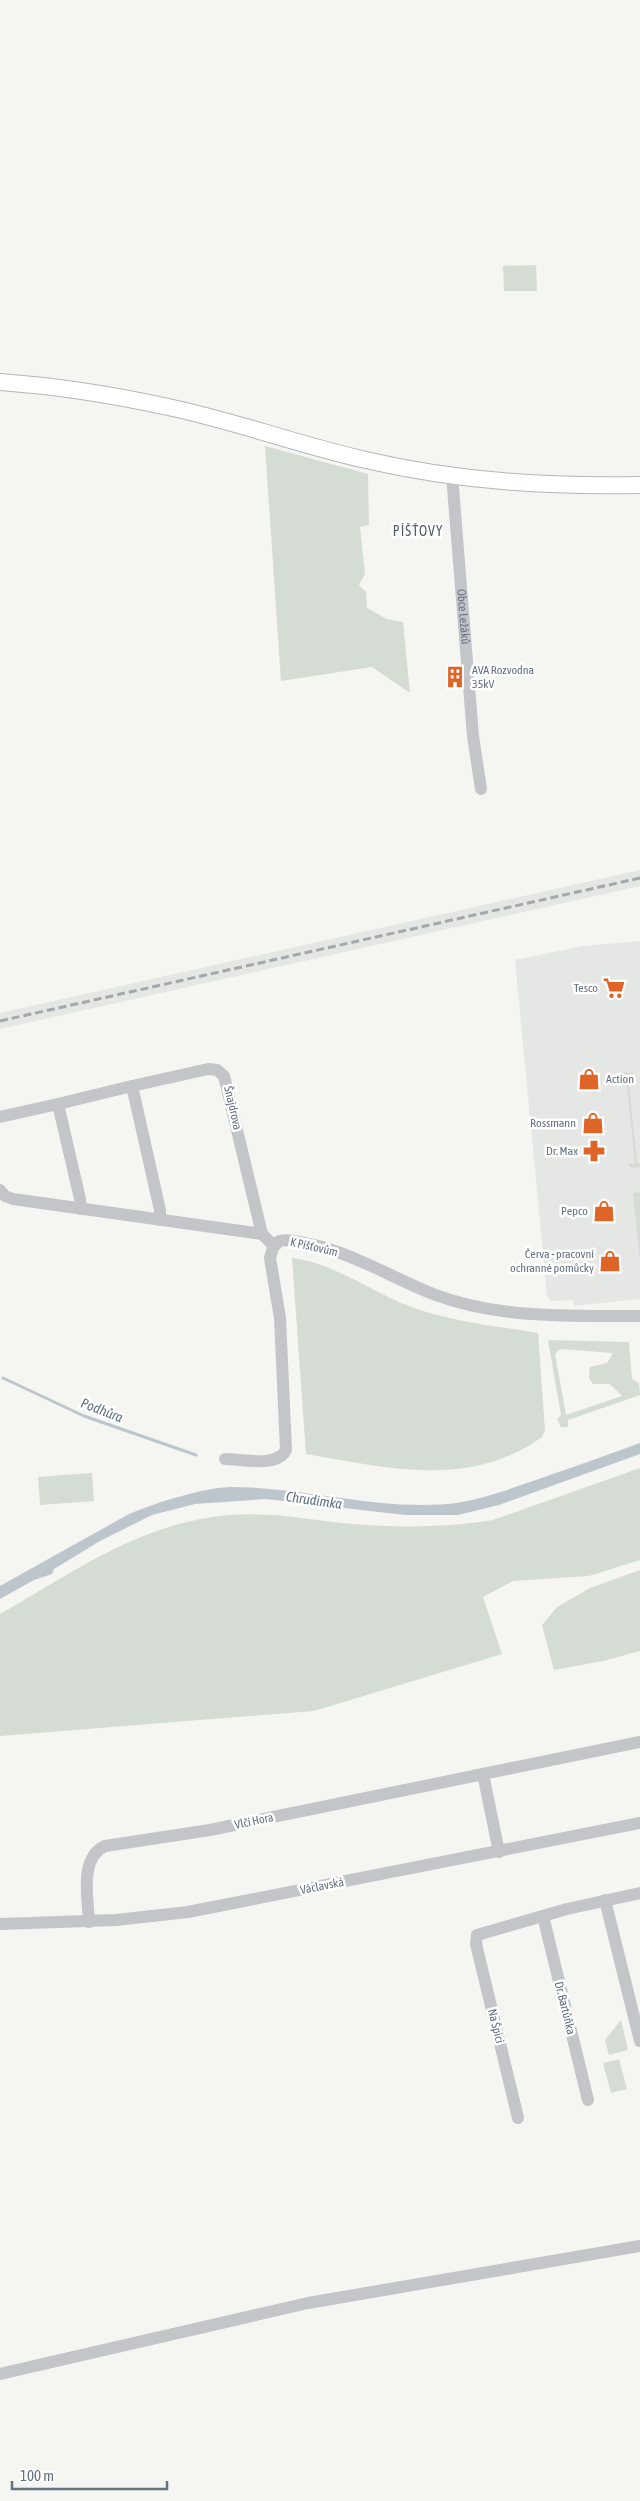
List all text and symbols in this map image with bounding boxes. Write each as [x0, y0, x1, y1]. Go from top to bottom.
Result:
district label: PÍŠŤOVY [393, 523, 443, 539]
street label: Obce Ležáků [454, 588, 473, 645]
place label: AVA Rozvodna 35kV [472, 663, 534, 691]
building icon: AVA Rozvodna 35kV [442, 664, 468, 690]
supermarket icon: Tesco [601, 975, 627, 1001]
place label: Tesco [574, 981, 598, 995]
shop icon: Action [576, 1066, 602, 1092]
place label: Action [606, 1072, 634, 1086]
street label: Šnajdrova [221, 1085, 245, 1131]
shop icon: Rossmann [580, 1110, 606, 1136]
place label: Rossmann [530, 1116, 576, 1130]
pharmacy icon: Dr. Max [581, 1138, 607, 1164]
place label: Dr. Max [546, 1144, 578, 1158]
shop icon: Pepco [591, 1198, 617, 1224]
place label: Pepco [561, 1204, 588, 1218]
street label: K Píšťovům [289, 1235, 339, 1259]
place label: Červa - pracovní ochranné pomůcky [510, 1247, 594, 1275]
shop icon: Červa - pracovní ochranné pomůcky [597, 1248, 623, 1274]
water label: Podhůra [79, 1395, 126, 1425]
water label: Chrudimka [285, 1488, 343, 1512]
street label: Vlčí Hora [233, 1810, 275, 1832]
street label: Václavská [299, 1875, 345, 1897]
street label: Dr. Bartůňka [552, 1980, 578, 2036]
street label: Na Špici [485, 2007, 507, 2045]
scale bar [12, 2458, 168, 2490]
text: 100 m [20, 2467, 54, 2484]

